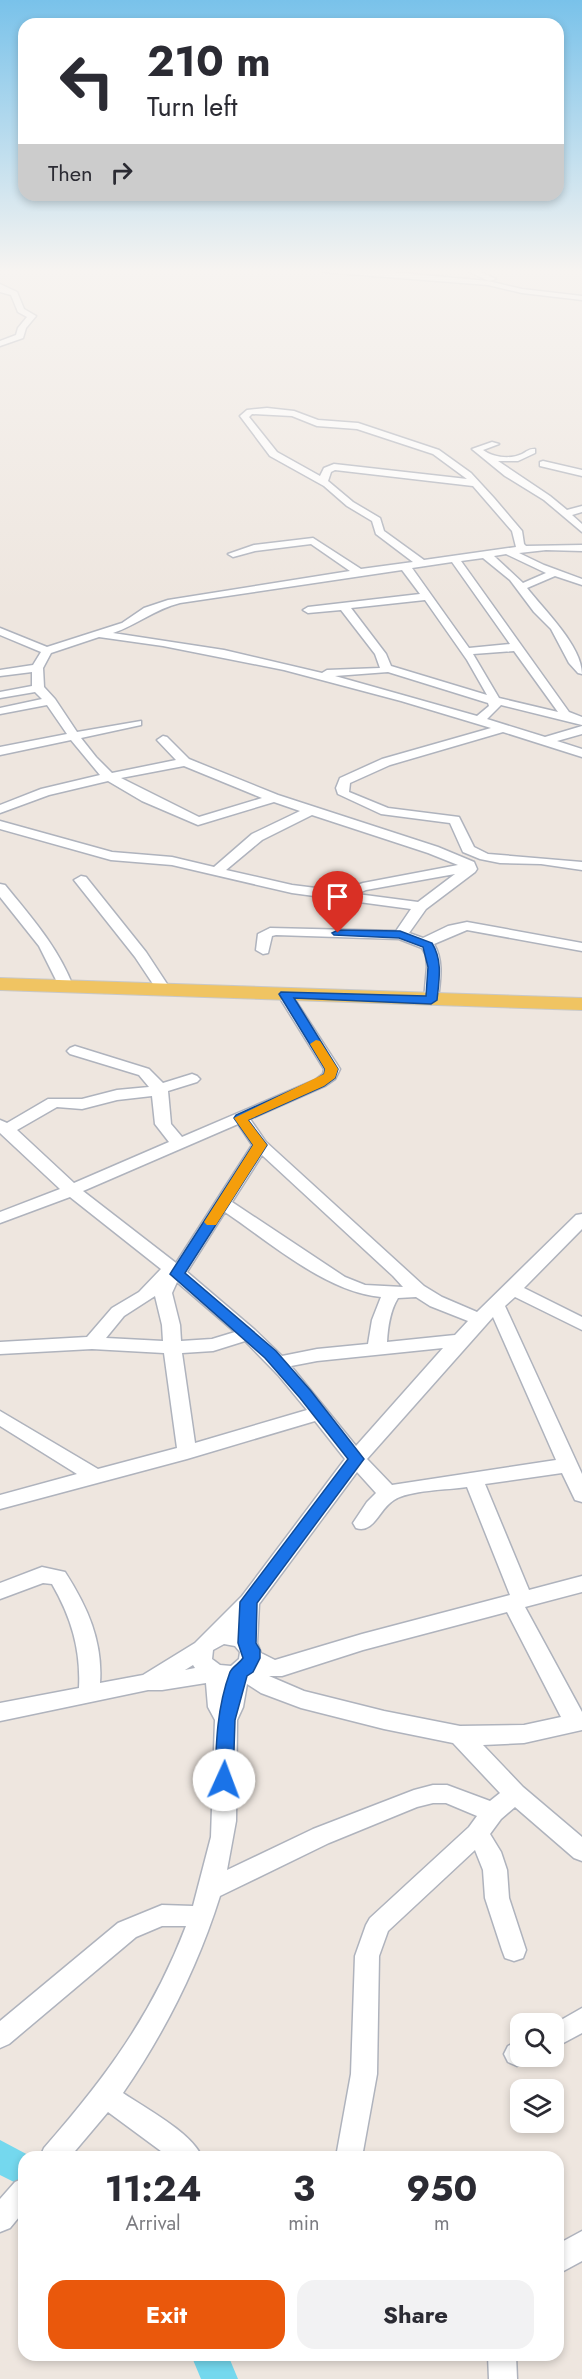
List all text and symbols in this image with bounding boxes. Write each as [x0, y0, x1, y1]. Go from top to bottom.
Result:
text: 210 m [147, 31, 271, 92]
icon: left [48, 42, 126, 120]
text: Turn left [147, 87, 237, 126]
icon: right [105, 156, 138, 189]
text: Then [48, 157, 93, 189]
pin [312, 871, 363, 933]
icon: arrive [321, 880, 354, 913]
position arrow [192, 1748, 256, 1812]
map controls [510, 2013, 564, 2133]
button: search [510, 2013, 564, 2067]
button: layers [510, 2079, 564, 2133]
text: 11:24 [105, 2162, 202, 2214]
text: 3 [293, 2162, 315, 2214]
text: 950 [406, 2162, 477, 2214]
text: Arrival [126, 2209, 181, 2238]
text: min [288, 2209, 320, 2238]
text: m [434, 2209, 450, 2238]
button: Exit [48, 2280, 285, 2349]
button: Share [297, 2280, 534, 2349]

